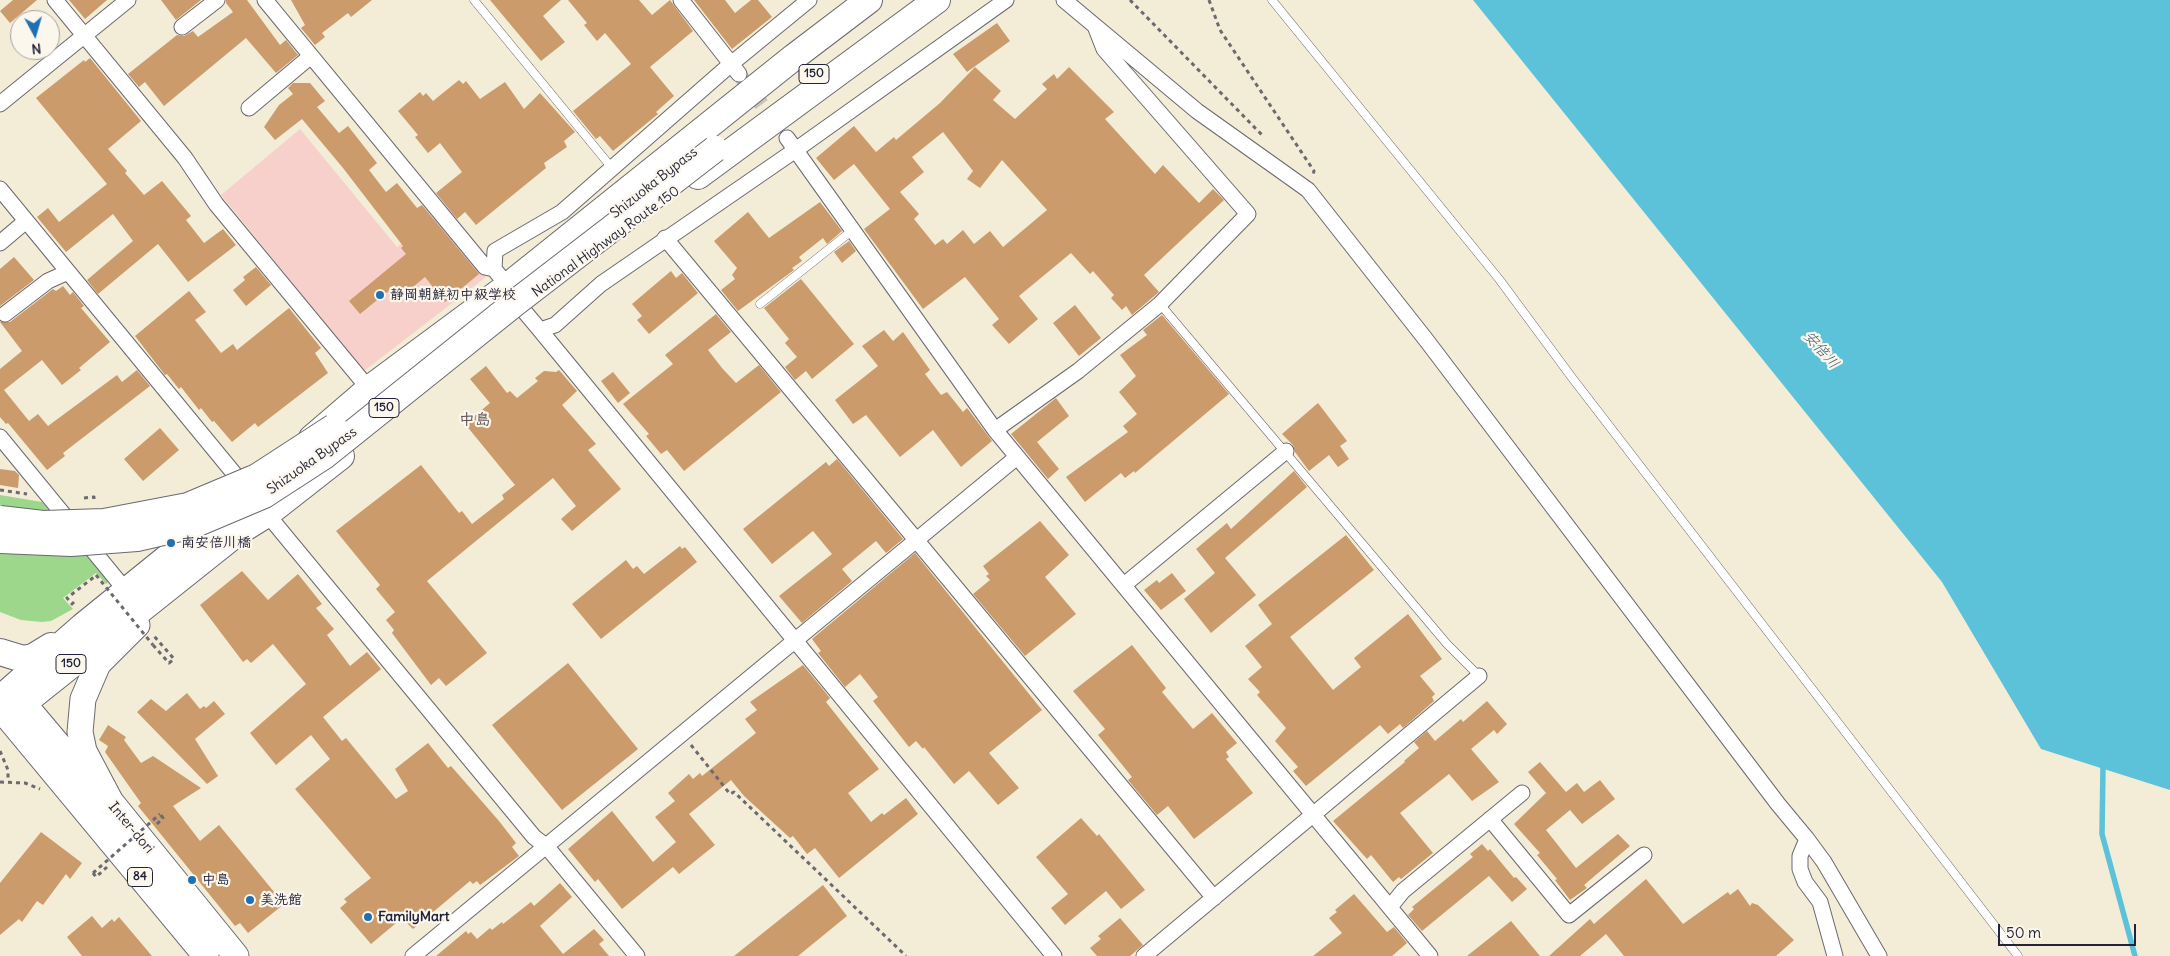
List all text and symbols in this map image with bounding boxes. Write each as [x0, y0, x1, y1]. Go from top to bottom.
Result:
north arrow [10, 10, 60, 60]
text: N [31, 39, 42, 58]
road number: 150 [799, 64, 829, 84]
street label: Shizuoka Bypass [607, 144, 701, 222]
street label: National Highway Route 150 [529, 183, 683, 301]
place label: 静岡朝鮮初中級学校 [390, 287, 516, 303]
marker: 静岡朝鮮初中級学校 [374, 289, 386, 301]
water label: 安倍川 [1799, 327, 1843, 373]
road number: 150 [369, 398, 399, 418]
district label: 中島 [459, 410, 491, 430]
street label: Shizuoka Bypass [264, 424, 360, 498]
place label: 南安倍川橋 [181, 535, 251, 551]
marker: 南安倍川橋 [165, 537, 177, 549]
road number: 150 [56, 654, 86, 674]
street label: Inter-dori [105, 799, 157, 857]
road number: 84 [128, 868, 152, 886]
place label: 中島 [202, 872, 230, 888]
marker: 中島 [186, 874, 198, 886]
place label: 美洗館 [260, 892, 302, 908]
marker: 美洗館 [244, 894, 256, 906]
place label: FamilyMart [378, 909, 449, 925]
marker: FamilyMart [362, 911, 374, 923]
scale bar [2000, 914, 2138, 946]
text: 50 m [2006, 923, 2041, 942]

